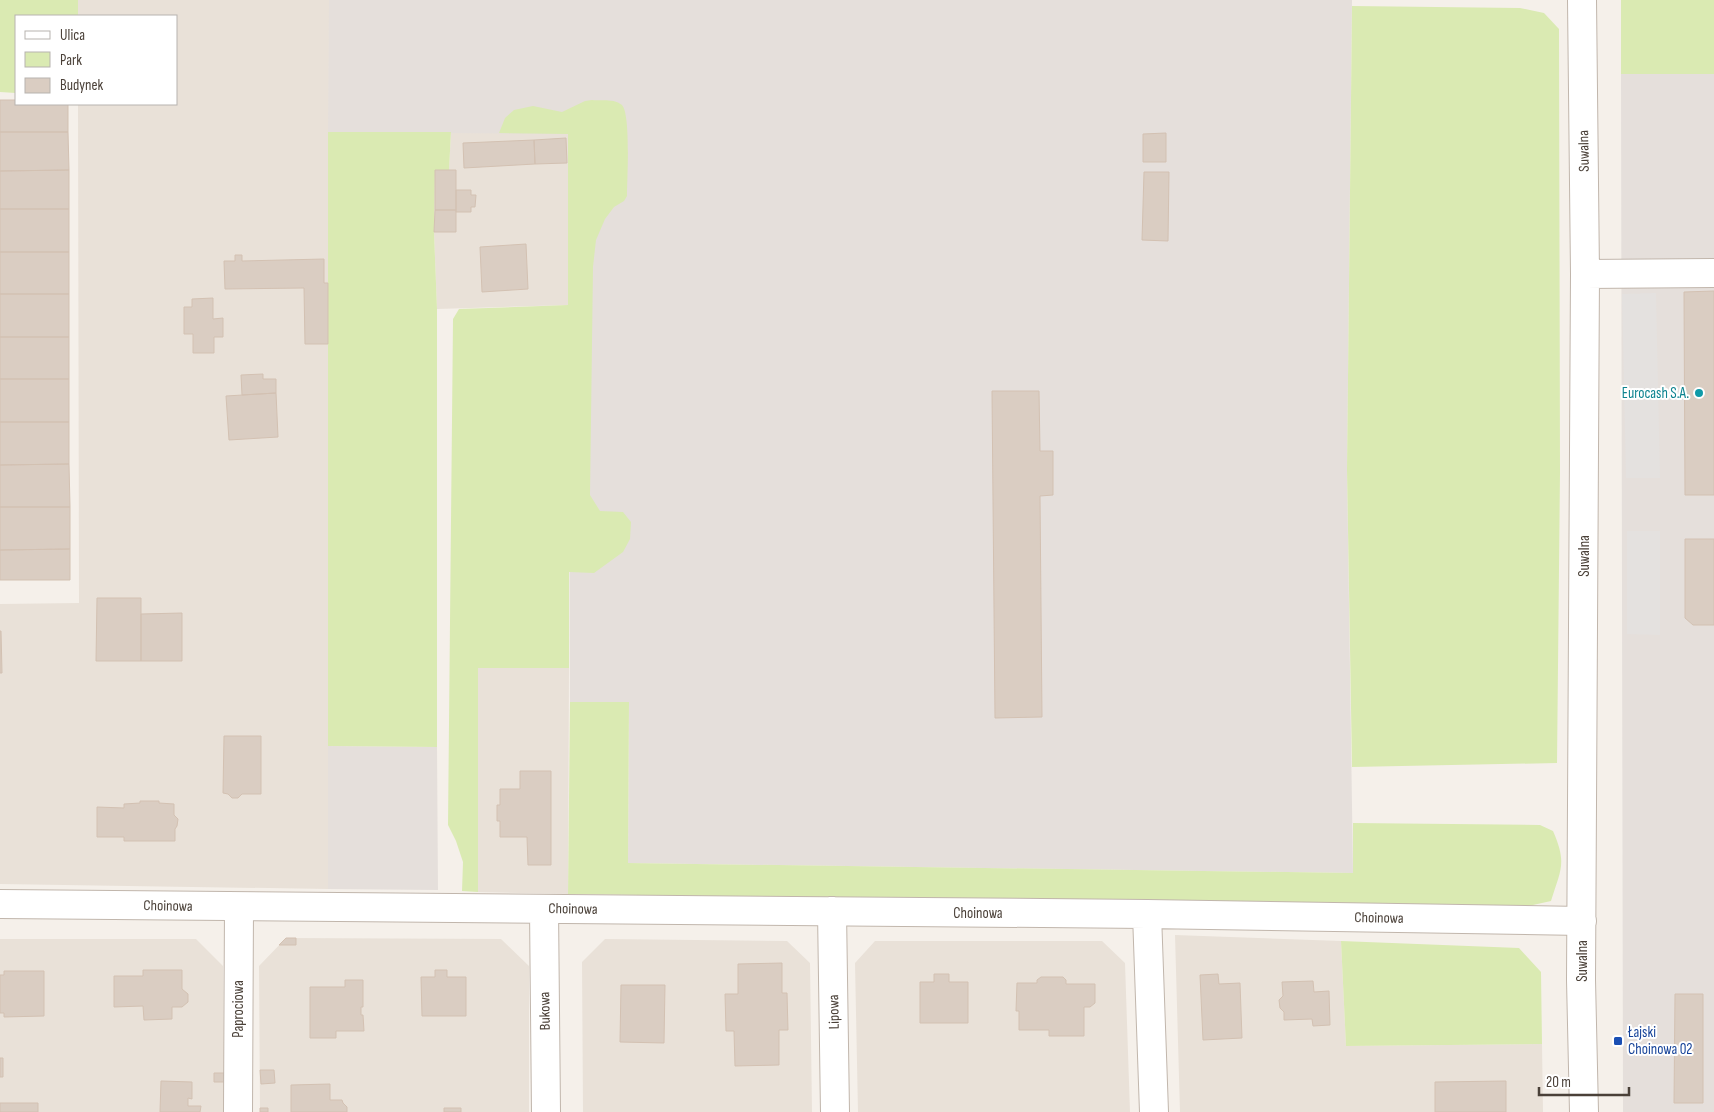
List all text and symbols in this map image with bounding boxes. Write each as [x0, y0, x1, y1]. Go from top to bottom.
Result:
legend [15, 15, 178, 105]
text: Ulica [60, 26, 85, 45]
text: Park [60, 51, 82, 70]
text: Budynek [60, 76, 103, 95]
street label: Suwalna [1574, 130, 1594, 172]
place label: Eurocash S.A. [1622, 384, 1689, 403]
marker: Eurocash S.A. [1693, 387, 1705, 399]
street label: Suwalna [1575, 535, 1594, 577]
street label: Choinowa [143, 896, 193, 916]
street label: Choinowa [548, 899, 598, 919]
street label: Choinowa [953, 904, 1003, 923]
street label: Choinowa [1354, 908, 1404, 928]
street label: Suwalna [1573, 940, 1592, 982]
street label: Paprociowa [229, 980, 248, 1038]
street label: Bukowa [535, 991, 555, 1030]
street label: Lipowa [824, 994, 844, 1030]
place label: Łajski Choinowa 02 [1627, 1023, 1693, 1059]
marker: Łajski Choinowa 02 [1612, 1035, 1624, 1047]
scale bar [1539, 1064, 1629, 1096]
text: 20 m [1546, 1073, 1571, 1092]

